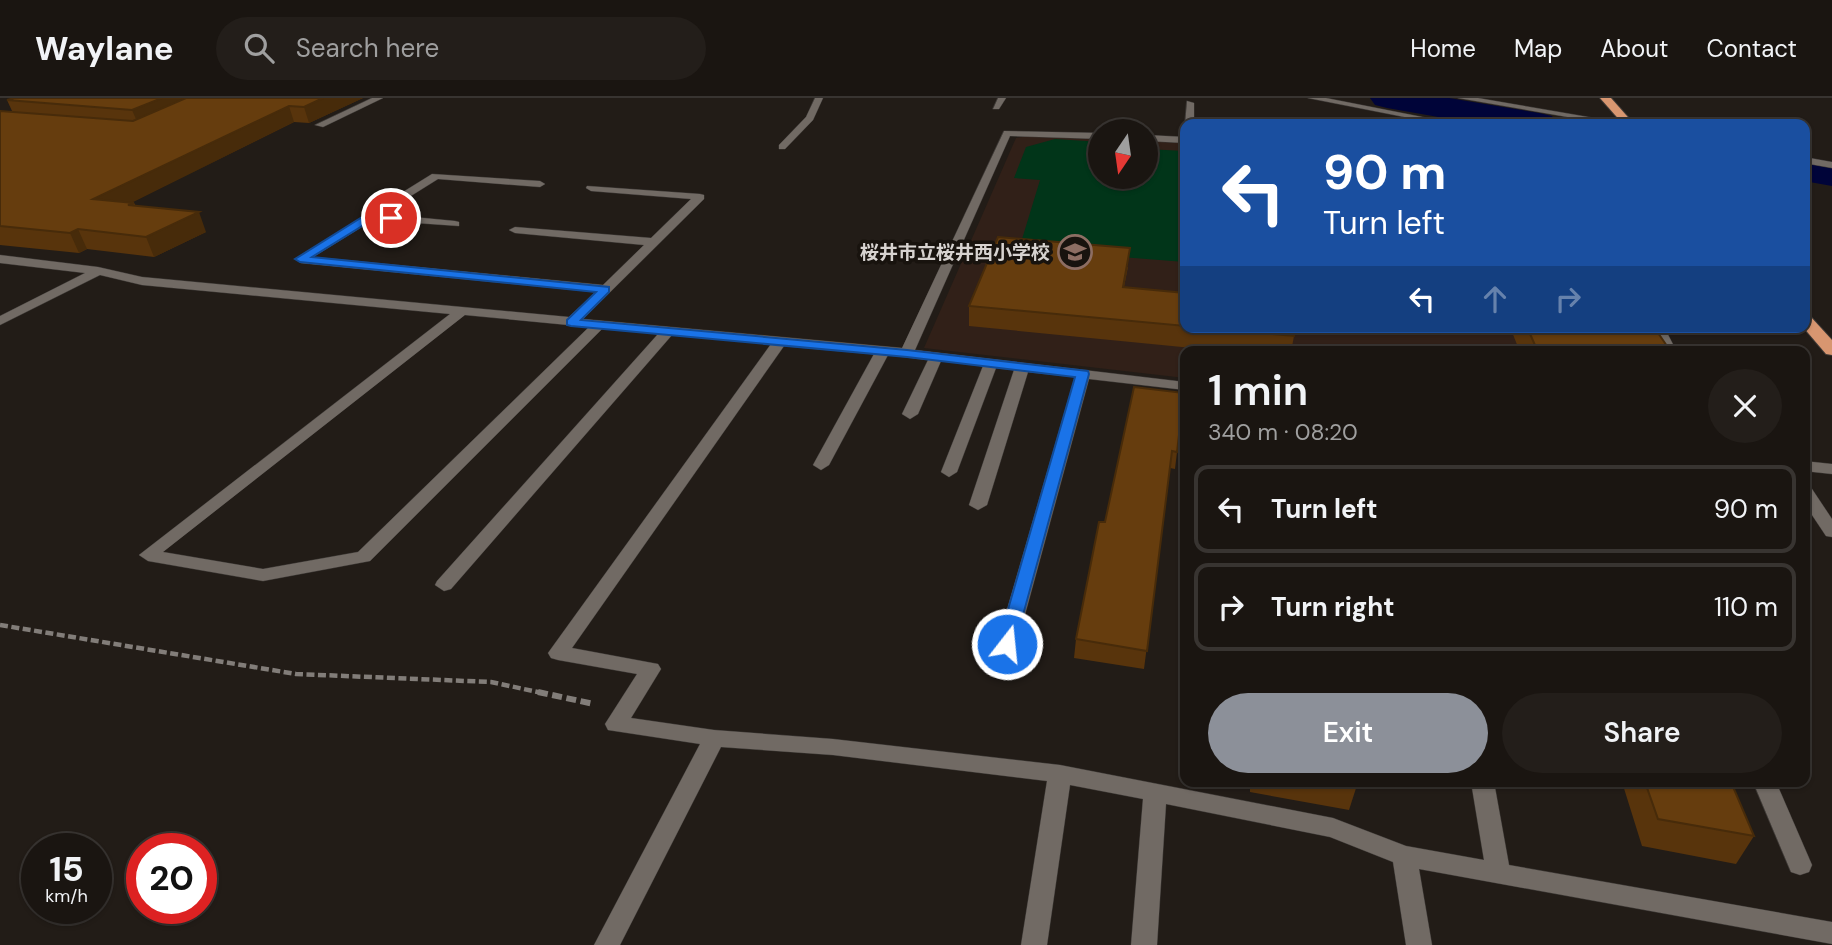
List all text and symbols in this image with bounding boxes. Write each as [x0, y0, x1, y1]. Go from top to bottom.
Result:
search box [216, 17, 706, 80]
text: Waylane [35, 27, 174, 70]
icon: search [240, 29, 278, 67]
text: Search here [296, 31, 439, 65]
text: Home [1410, 33, 1476, 64]
text: Map [1514, 33, 1562, 64]
text: About [1600, 33, 1669, 64]
text: Contact [1707, 33, 1797, 64]
north arrow [1088, 119, 1158, 189]
map controls [1088, 119, 1158, 189]
text: 90 m [1323, 140, 1446, 204]
icon: left [1208, 147, 1299, 238]
pin [361, 188, 421, 248]
icon: arrive [372, 199, 410, 237]
text: Turn left [1323, 202, 1445, 244]
school or university icon: 桜井市立桜井西小学校 [1056, 233, 1094, 271]
place label: 桜井市立桜井西小学校 [860, 240, 1050, 265]
icon: left [1403, 280, 1441, 318]
icon: ahead [1476, 280, 1514, 318]
icon: right [1549, 280, 1587, 318]
text: 1 min [1208, 363, 1308, 418]
button: close [1708, 369, 1782, 443]
text: 340 m · 08:20 [1208, 417, 1358, 447]
icon: left [1212, 490, 1250, 528]
text: Turn left [1271, 492, 1378, 526]
text: 90 m [1714, 492, 1778, 526]
icon: right [1212, 588, 1250, 626]
text: Turn right [1271, 590, 1395, 624]
text: 110 m [1714, 590, 1778, 624]
position arrow [970, 607, 1044, 681]
button: Exit [1208, 693, 1488, 773]
button: Share [1502, 693, 1782, 773]
speed limit sign: 20 [126, 833, 217, 924]
text: 15 [49, 846, 84, 892]
text: km/h [45, 884, 88, 908]

